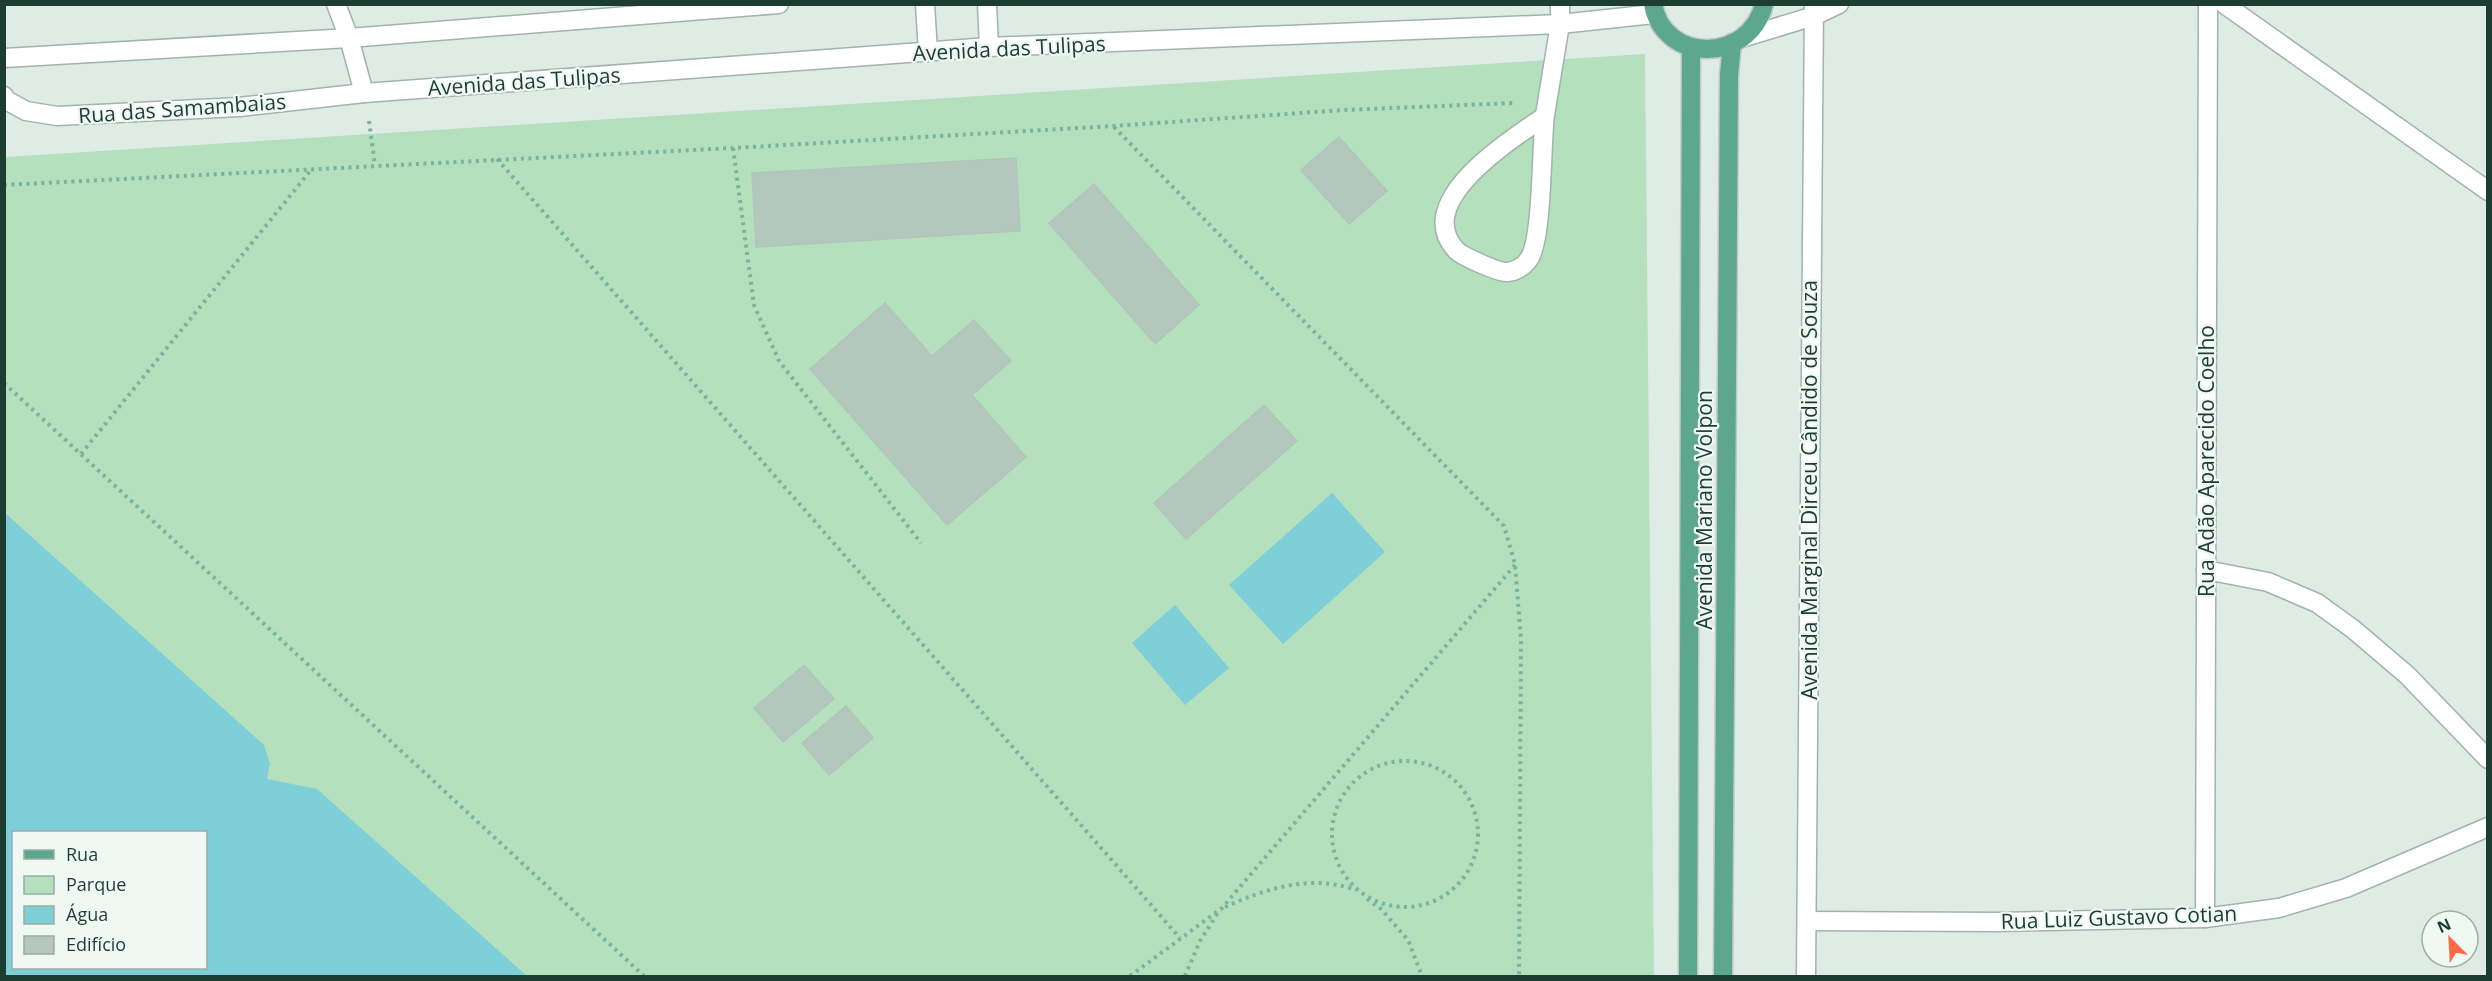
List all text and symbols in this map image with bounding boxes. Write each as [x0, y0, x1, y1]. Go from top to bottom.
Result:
street label: Avenida das Tulipas [912, 29, 1106, 67]
street label: Avenida das Tulipas [427, 60, 621, 102]
street label: Rua das Samambaias [77, 87, 287, 129]
street label: Avenida Marginal Dirceu Cândido de Souza [1795, 280, 1823, 700]
street label: Rua Adão Aparecido Coelho [2192, 325, 2220, 597]
street label: Avenida Mariano Volpon [1690, 390, 1718, 630]
legend [12, 831, 207, 969]
text: Rua [66, 842, 98, 866]
text: Parque [66, 872, 126, 896]
street label: Rua Luiz Gustavo Cotian [2000, 899, 2238, 935]
text: Água [66, 902, 108, 926]
north arrow [2420, 909, 2480, 969]
text: N [2433, 913, 2454, 938]
text: Edifício [66, 932, 126, 956]

